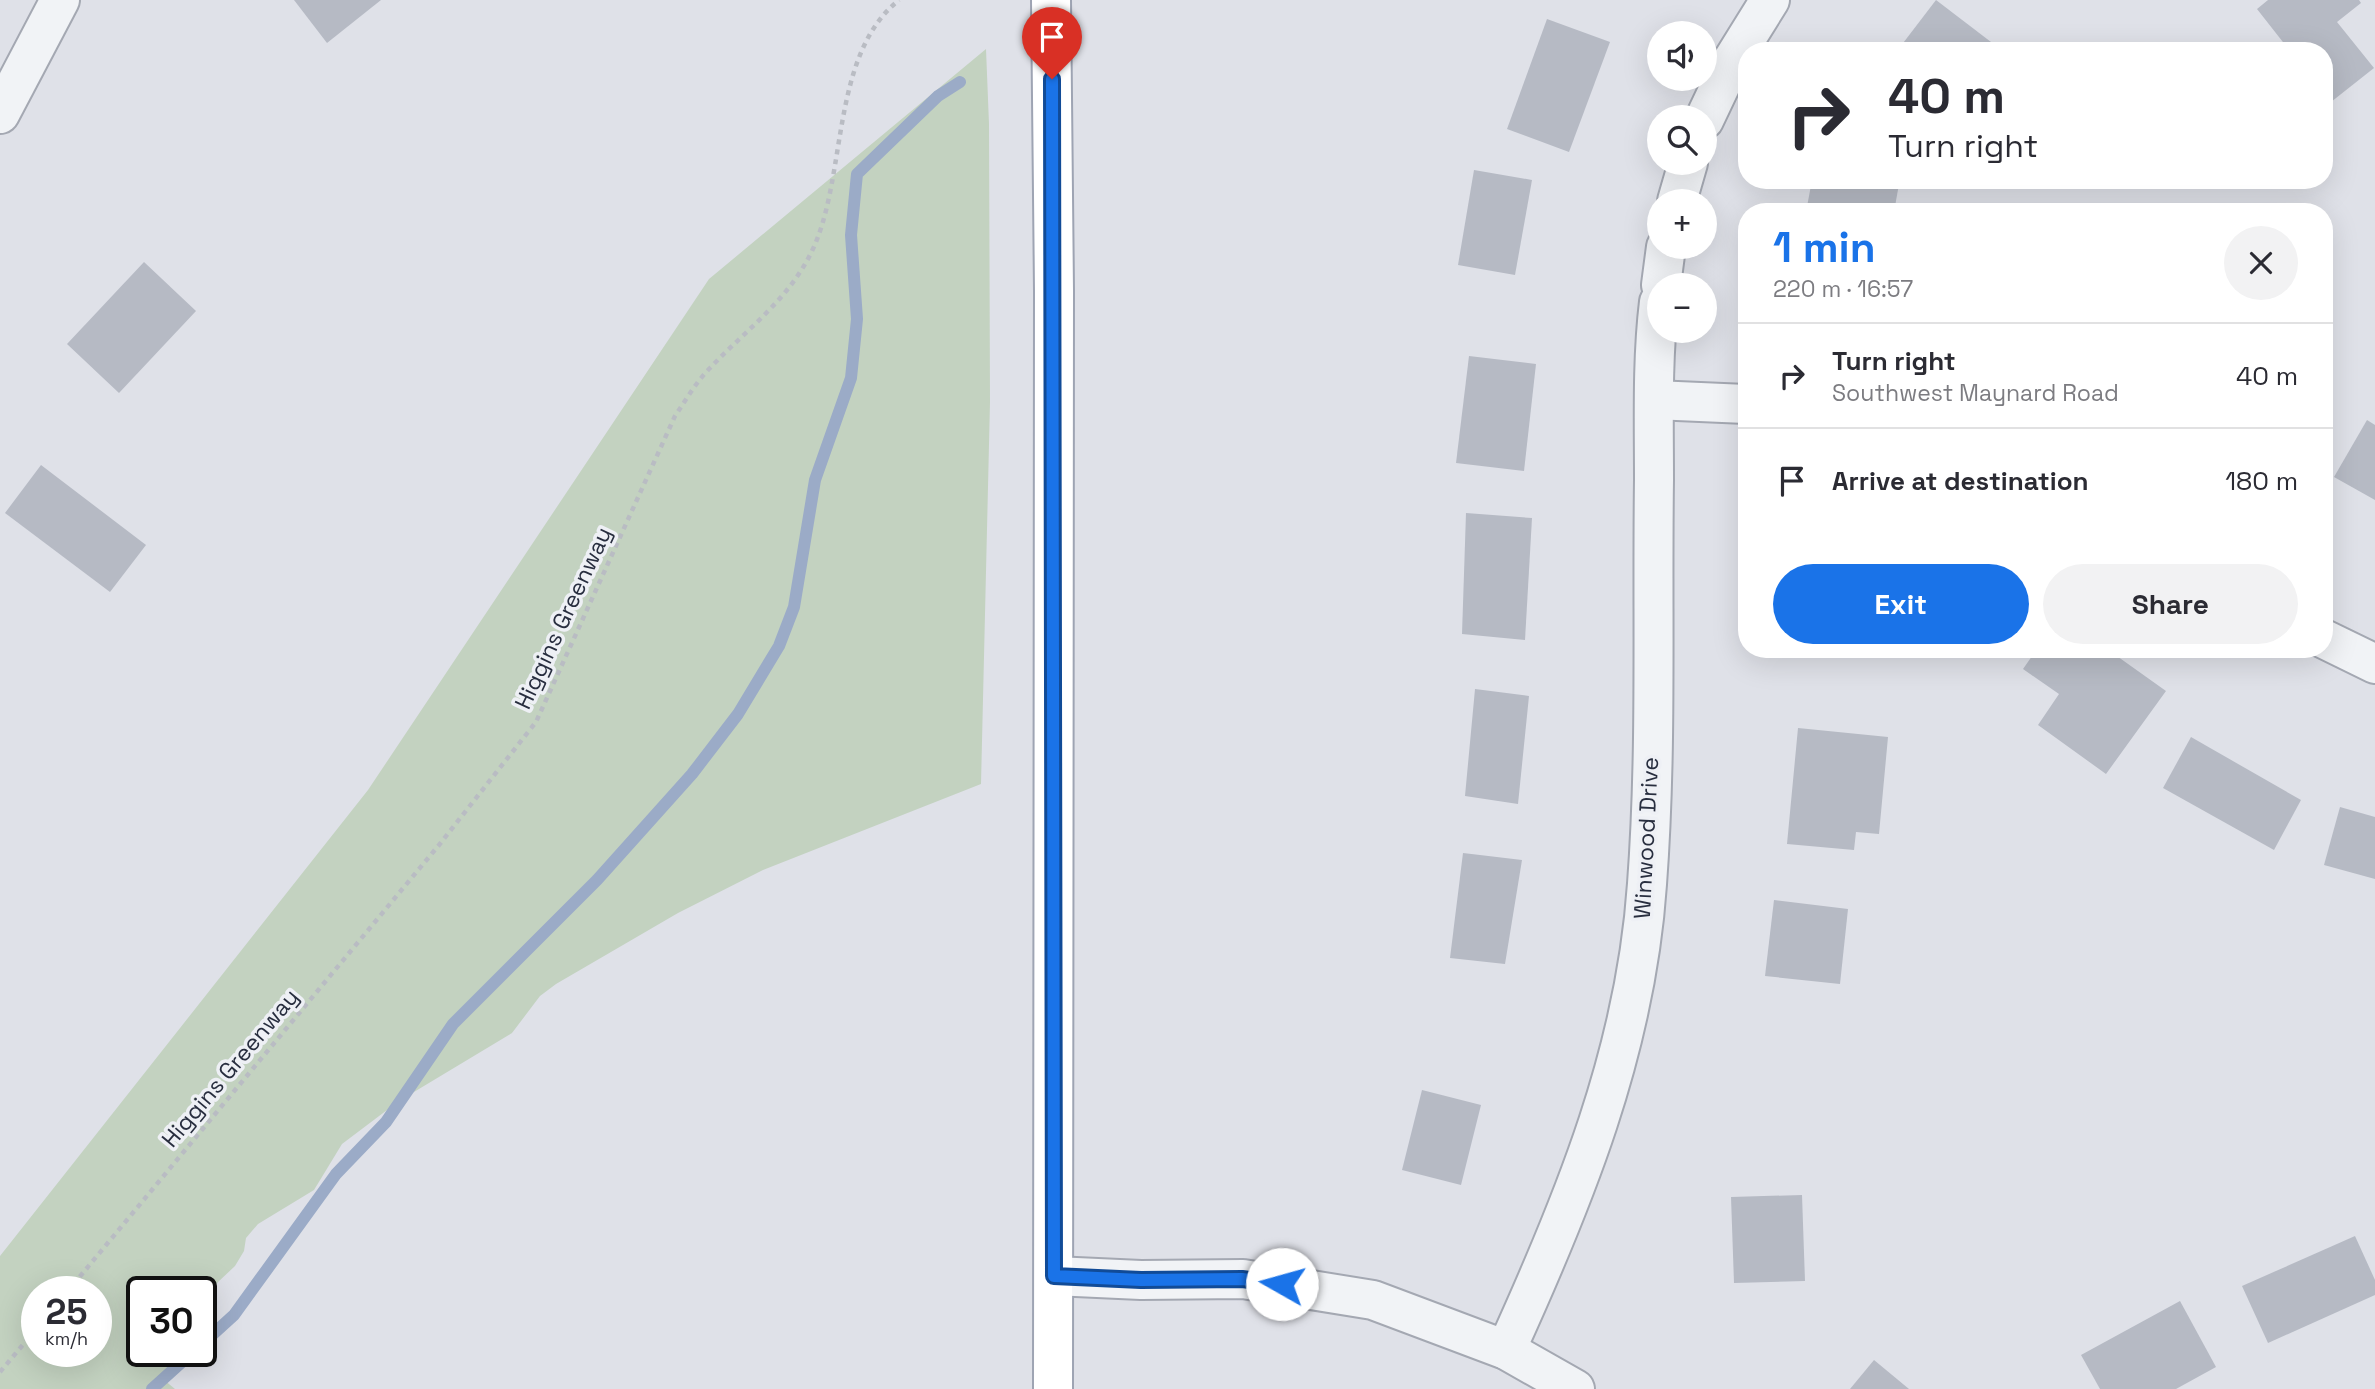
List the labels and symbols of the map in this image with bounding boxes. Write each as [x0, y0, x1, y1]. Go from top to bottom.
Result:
pin [1022, 7, 1082, 79]
street label: Higgins Greenway [508, 522, 618, 714]
street label: Winwood Drive [1627, 756, 1665, 920]
street label: Higgins Greenway [155, 983, 305, 1153]
position arrow [1245, 1247, 1319, 1321]
speed limit sign: 30 [126, 1276, 217, 1367]

